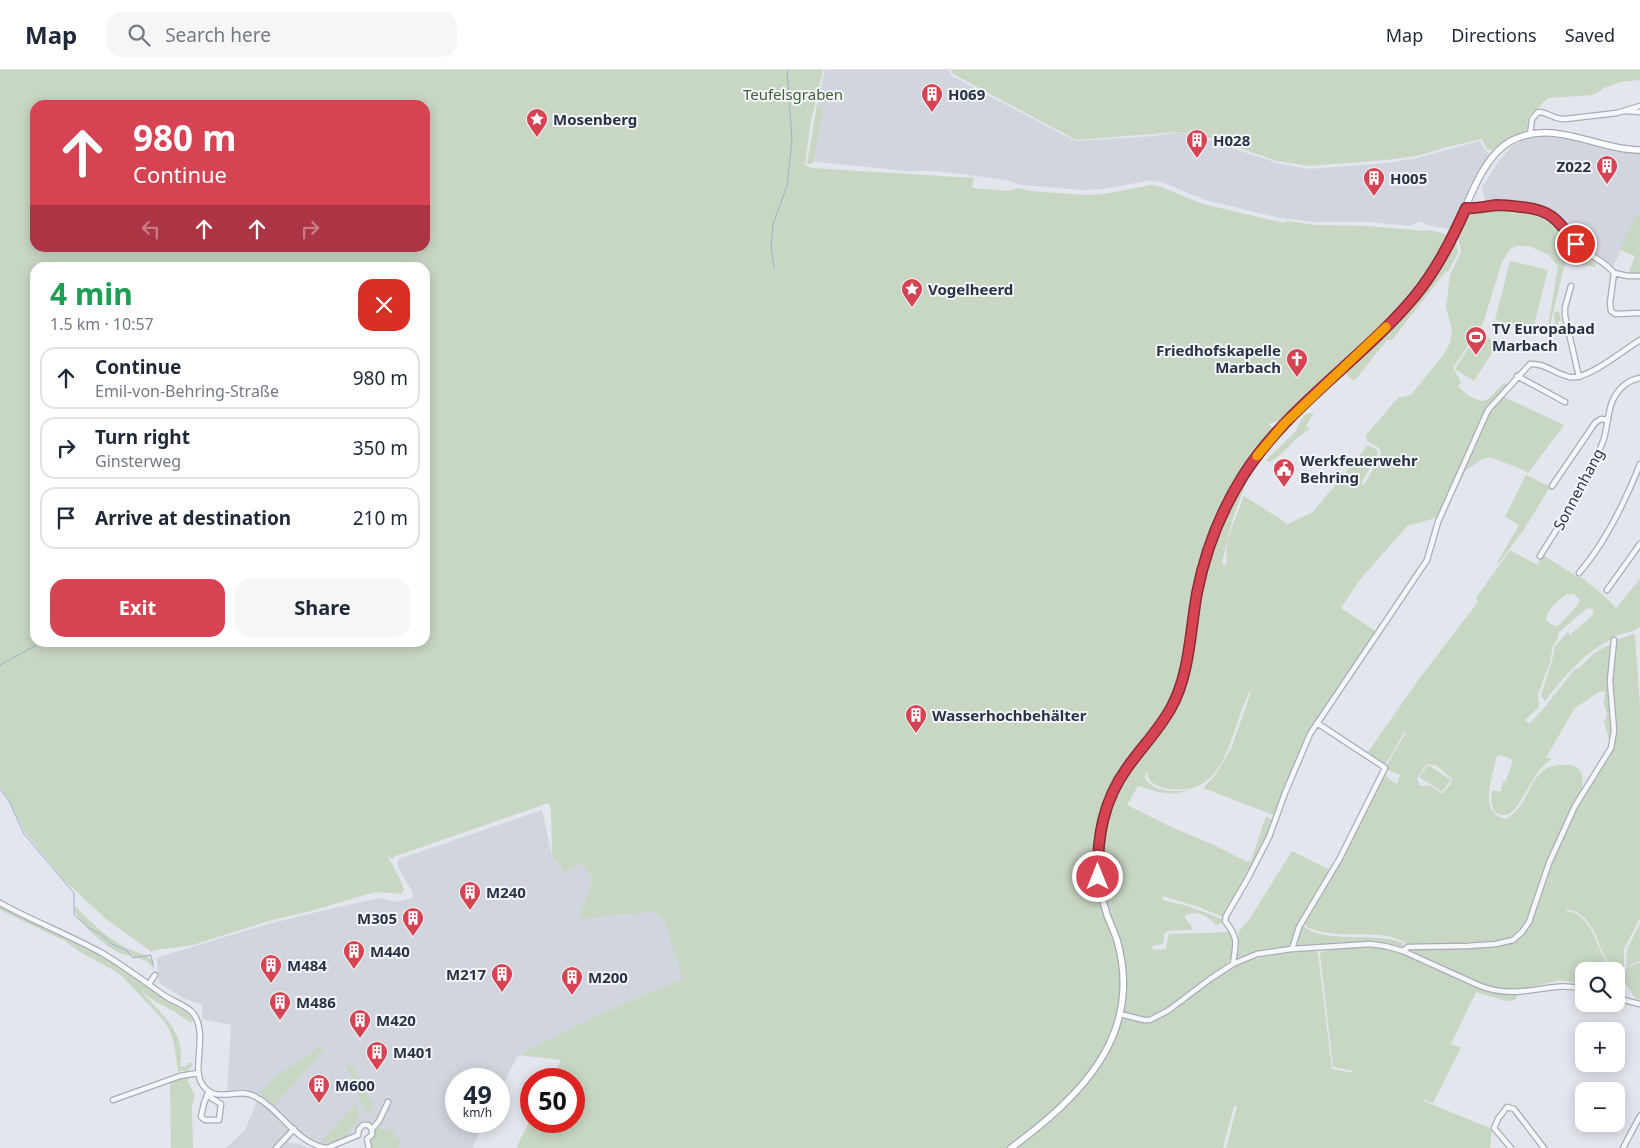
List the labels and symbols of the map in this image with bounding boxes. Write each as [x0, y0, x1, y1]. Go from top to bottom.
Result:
building icon: H069 [920, 82, 944, 113]
park label: Teufelsgraben [743, 84, 843, 104]
place label: H069 [948, 84, 986, 104]
place icon: Mosenberg [525, 107, 549, 138]
place label: Mosenberg [553, 109, 637, 129]
building icon: H028 [1185, 128, 1209, 159]
place label: H028 [1213, 130, 1251, 150]
building icon: Z022 [1595, 154, 1619, 185]
place label: Z022 [1557, 156, 1591, 176]
building icon: H005 [1362, 166, 1386, 197]
place label: H005 [1390, 168, 1427, 188]
pin [1555, 223, 1597, 265]
place icon: Vogelheerd [900, 277, 924, 308]
place label: Vogelheerd [928, 279, 1013, 299]
place label: TV Europabad Marbach [1492, 318, 1595, 355]
sports icon: TV Europabad Marbach [1464, 325, 1488, 356]
place label: Friedhofskapelle Marbach [1156, 340, 1281, 377]
church icon: Friedhofskapelle Marbach [1285, 347, 1309, 378]
street label: Sonnenhang [1548, 445, 1608, 533]
place label: Werkfeuerwehr Behring [1300, 450, 1418, 487]
public building icon: Werkfeuerwehr Behring [1272, 457, 1296, 488]
building icon: Wasserhochbehälter [904, 703, 928, 734]
place label: Wasserhochbehälter [932, 705, 1087, 725]
position arrow [1071, 850, 1123, 902]
building icon: M240 [458, 880, 482, 911]
place label: M240 [486, 882, 526, 902]
building icon: M305 [401, 906, 425, 937]
place label: M305 [357, 908, 397, 928]
building icon: M440 [342, 939, 366, 970]
place label: M440 [370, 941, 410, 961]
building icon: M484 [259, 953, 283, 984]
place label: M484 [287, 955, 327, 975]
building icon: M217 [490, 962, 514, 993]
place label: M217 [446, 964, 486, 984]
building icon: M200 [560, 965, 584, 996]
place label: M200 [588, 967, 628, 987]
building icon: M486 [268, 990, 292, 1021]
place label: M486 [296, 992, 336, 1012]
building icon: M420 [348, 1008, 372, 1039]
place label: M420 [376, 1010, 416, 1030]
building icon: M401 [365, 1040, 389, 1071]
place label: M401 [393, 1042, 433, 1062]
speed limit sign: 50 [520, 1068, 585, 1133]
building icon: M600 [307, 1073, 331, 1104]
place label: M600 [335, 1075, 375, 1095]

